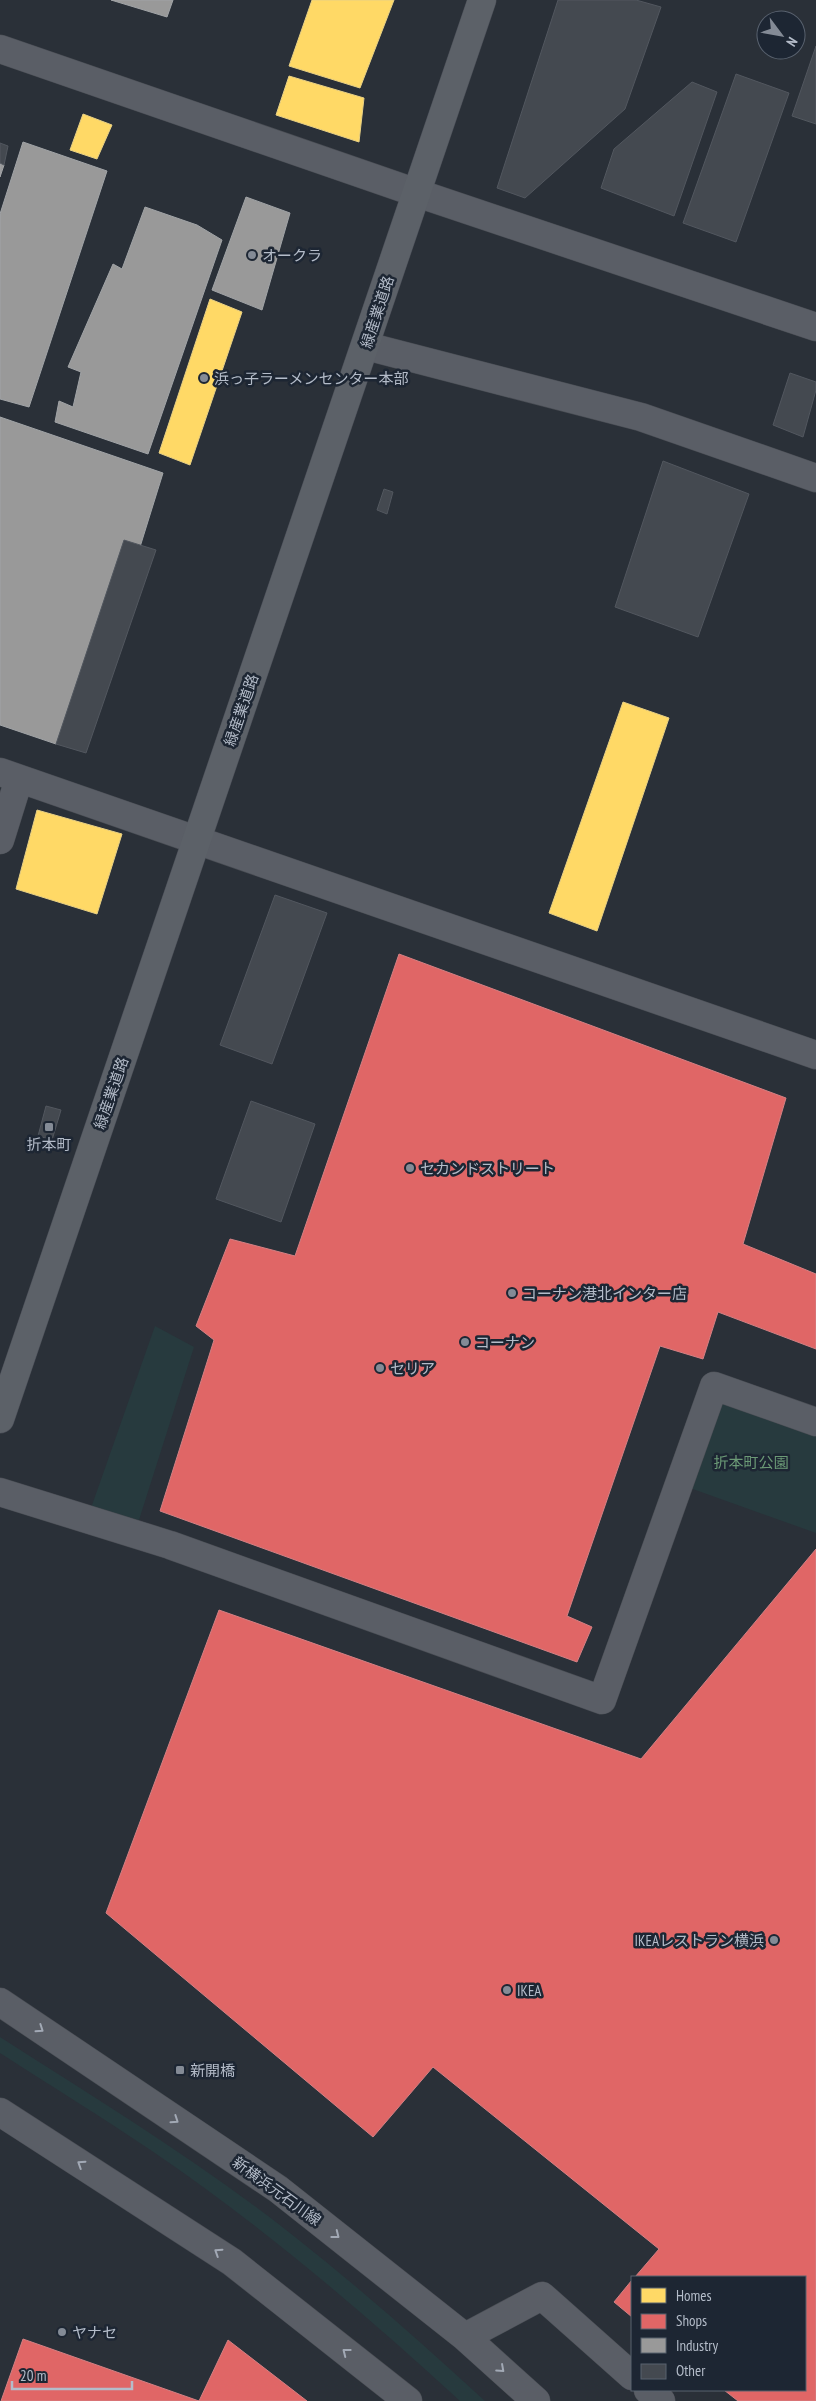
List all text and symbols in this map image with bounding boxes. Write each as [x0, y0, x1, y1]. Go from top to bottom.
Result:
north arrow [756, 10, 806, 60]
text: N [782, 34, 802, 50]
place label: オークラ [262, 246, 322, 265]
marker: オークラ [246, 249, 258, 261]
street label: 緑産業道路 [356, 273, 398, 351]
place label: 浜っ子ラーメンセンター本部 [214, 369, 408, 388]
marker: 浜っ子ラーメンセンター本部 [198, 372, 210, 384]
street label: 緑産業道路 [220, 671, 262, 749]
street label: 緑産業道路 [90, 1054, 132, 1132]
marker: 折本町 [43, 1121, 55, 1133]
place label: 折本町 [26, 1135, 72, 1154]
place label: セカンドストリート [420, 1159, 555, 1178]
marker: セカンドストリート [404, 1162, 416, 1174]
place label: コーナン港北インター店 [522, 1284, 687, 1303]
marker: コーナン港北インター店 [506, 1287, 518, 1299]
place label: コーナン [475, 1333, 535, 1352]
marker: コーナン [459, 1336, 471, 1348]
place label: セリア [390, 1359, 435, 1378]
marker: セリア [374, 1362, 386, 1374]
park label: 折本町公園 [713, 1453, 789, 1472]
place label: IKEAレストラン横浜 [635, 1931, 764, 1950]
marker: IKEAレストラン横浜 [768, 1934, 780, 1946]
place label: IKEA [517, 1981, 542, 2000]
marker: IKEA [501, 1984, 513, 1996]
one-way arrow [35, 2023, 44, 2032]
place label: 新開橋 [190, 2061, 235, 2080]
marker: 新開橋 [174, 2064, 186, 2076]
one-way arrow [170, 2114, 179, 2123]
street label: 新横浜元石川線 [229, 2152, 325, 2230]
one-way arrow [77, 2161, 87, 2170]
one-way arrow [330, 2229, 339, 2237]
one-way arrow [214, 2249, 223, 2258]
legend [631, 2276, 806, 2391]
text: Homes [676, 2286, 712, 2305]
text: Shops [676, 2311, 707, 2330]
place label: ヤナセ [72, 2323, 117, 2342]
marker: ヤナセ [56, 2326, 68, 2338]
text: Industry [676, 2336, 718, 2355]
one-way arrow [343, 2349, 352, 2357]
scale bar [12, 2358, 132, 2390]
text: Other [676, 2361, 706, 2380]
one-way arrow [495, 2363, 504, 2372]
text: 20 m [20, 2366, 46, 2385]

